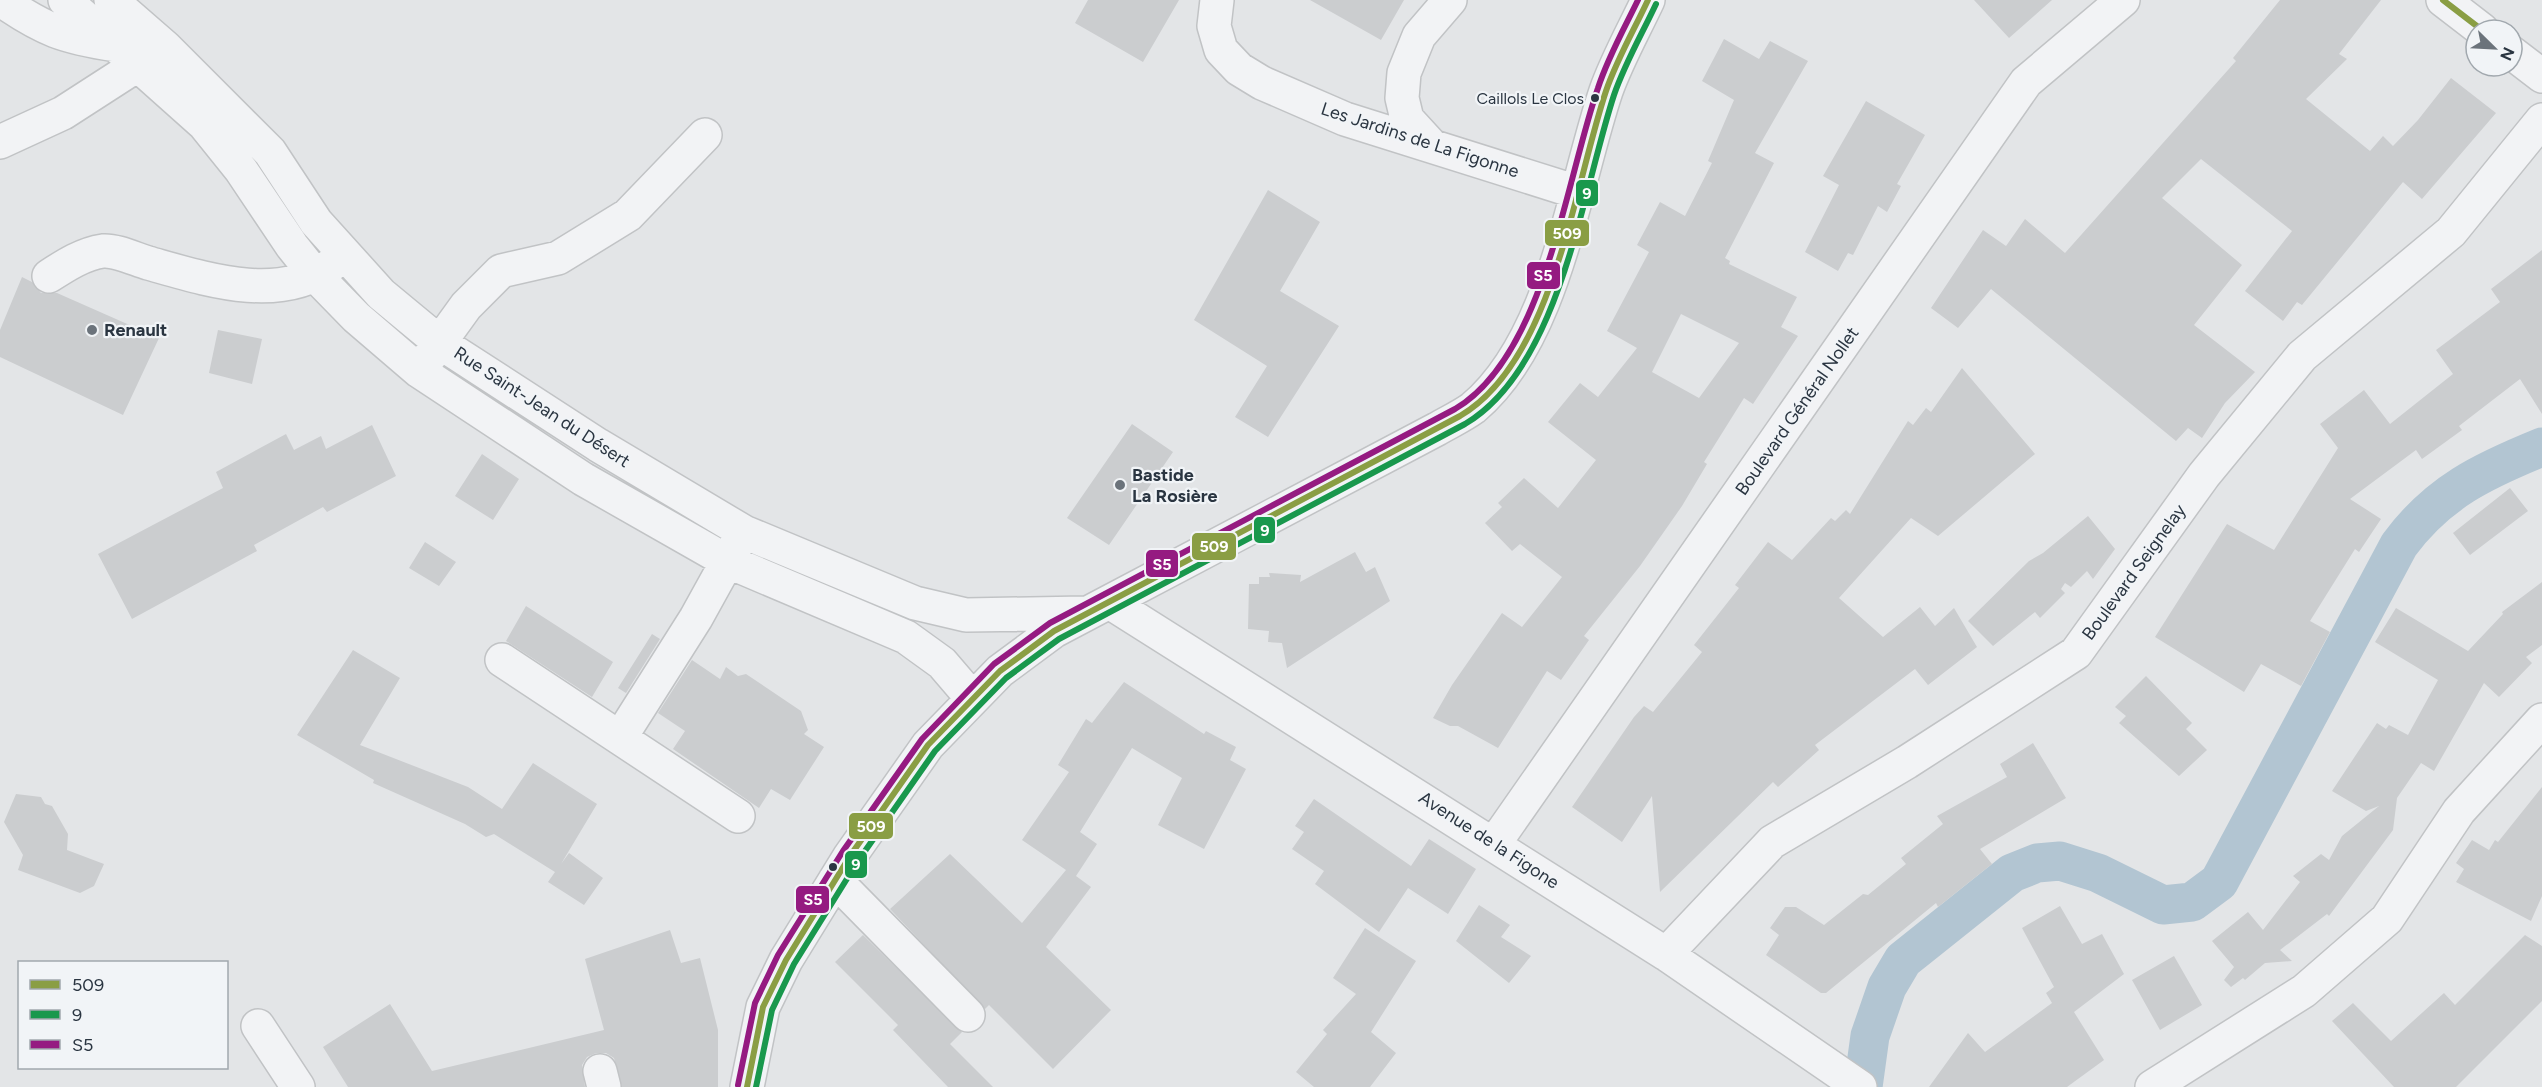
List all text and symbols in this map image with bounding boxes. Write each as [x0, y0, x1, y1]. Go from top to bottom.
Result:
north arrow [2464, 18, 2524, 78]
text: N [2496, 44, 2518, 63]
place label: Caillols Le Clos [1477, 89, 1584, 108]
marker: Caillols Le Clos [1589, 92, 1601, 104]
street label: Les Jardins de La Figonne [1318, 98, 1522, 182]
line badge: 9 [1575, 179, 1599, 207]
text: 9 [1582, 184, 1592, 203]
line badge: 509 [1544, 219, 1590, 247]
text: 509 [1553, 224, 1581, 243]
line badge: S5 [1526, 261, 1561, 290]
text: S5 [1533, 266, 1553, 285]
place label: Renault [104, 319, 167, 341]
street label: Boulevard Général Nollet [1731, 322, 1864, 499]
marker: Renault [85, 323, 99, 337]
street label: Rue Saint-Jean du Désert [450, 342, 634, 472]
place label: Bastide La Rosière [1132, 464, 1218, 507]
marker: Bastide La Rosière [1113, 478, 1127, 492]
street label: Boulevard Seignelay [2077, 499, 2191, 644]
line badge: 9 [1253, 516, 1276, 544]
text: 9 [1260, 521, 1270, 540]
line badge: 509 [1191, 532, 1237, 561]
text: 509 [1200, 537, 1228, 556]
line badge: S5 [1145, 549, 1179, 578]
text: S5 [1152, 555, 1172, 574]
street label: Avenue de la Figone [1415, 787, 1563, 894]
line badge: 509 [848, 812, 894, 840]
text: 509 [857, 817, 885, 836]
line badge: 9 [844, 850, 868, 879]
text: 9 [851, 855, 861, 874]
unlabelled marker [827, 861, 839, 873]
line badge: S5 [795, 885, 830, 914]
text: S5 [803, 890, 823, 909]
legend [18, 961, 228, 1069]
text: 509 [72, 974, 104, 996]
text: 9 [72, 1004, 82, 1026]
text: S5 [72, 1034, 93, 1056]

